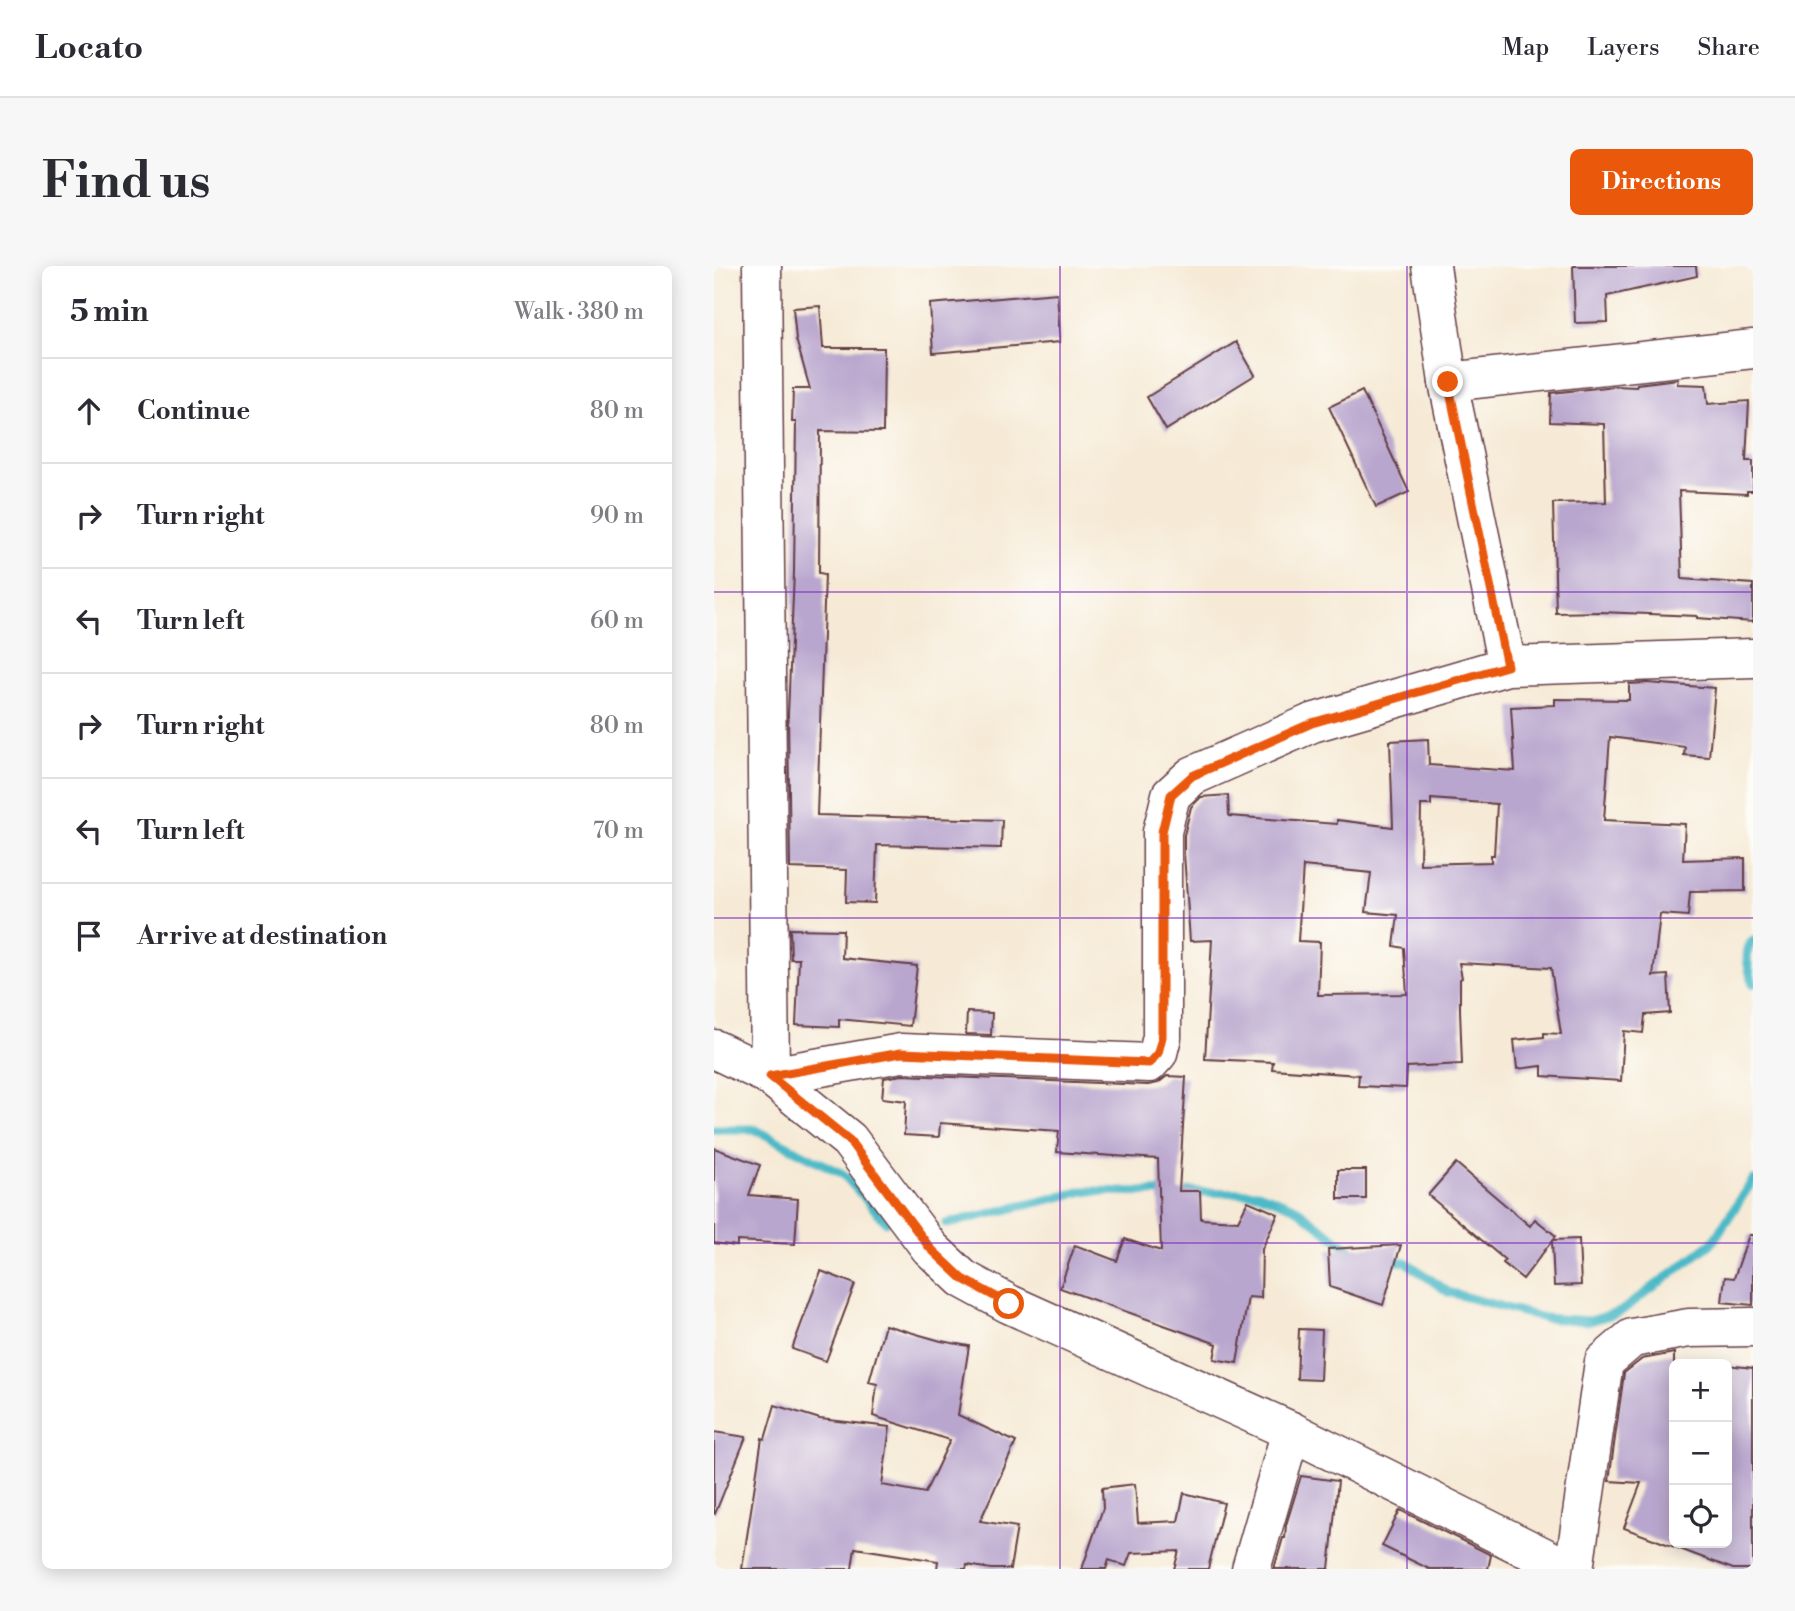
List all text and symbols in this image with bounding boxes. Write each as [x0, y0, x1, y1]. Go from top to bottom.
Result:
text: Locato [35, 28, 143, 69]
text: Map [1502, 33, 1549, 63]
text: Layers [1587, 33, 1659, 63]
text: Share [1697, 33, 1760, 63]
button: Directions [1570, 149, 1753, 215]
text: Find us [42, 152, 211, 213]
text: 5 min [70, 293, 149, 331]
text: Walk · 380 m [514, 298, 644, 326]
route end [1432, 366, 1463, 397]
icon: ahead [70, 392, 108, 430]
text: Continue [137, 395, 250, 427]
text: 80 m [590, 397, 644, 425]
icon: right [70, 497, 108, 535]
text: Turn right [137, 500, 265, 532]
text: 90 m [590, 502, 644, 530]
icon: left [70, 602, 108, 640]
text: Turn left [137, 605, 245, 637]
text: 60 m [590, 607, 644, 635]
icon: right [70, 707, 108, 745]
text: Turn right [137, 710, 265, 742]
text: 80 m [590, 712, 644, 740]
icon: left [70, 812, 108, 850]
text: Turn left [137, 815, 245, 847]
text: 70 m [593, 817, 644, 845]
icon: arrive [70, 917, 108, 955]
text: Arrive at destination [137, 920, 387, 952]
route start [993, 1288, 1024, 1319]
map controls [1669, 1359, 1732, 1548]
button: + [1669, 1359, 1732, 1422]
button: − [1669, 1422, 1732, 1485]
button: locate [1669, 1485, 1732, 1548]

